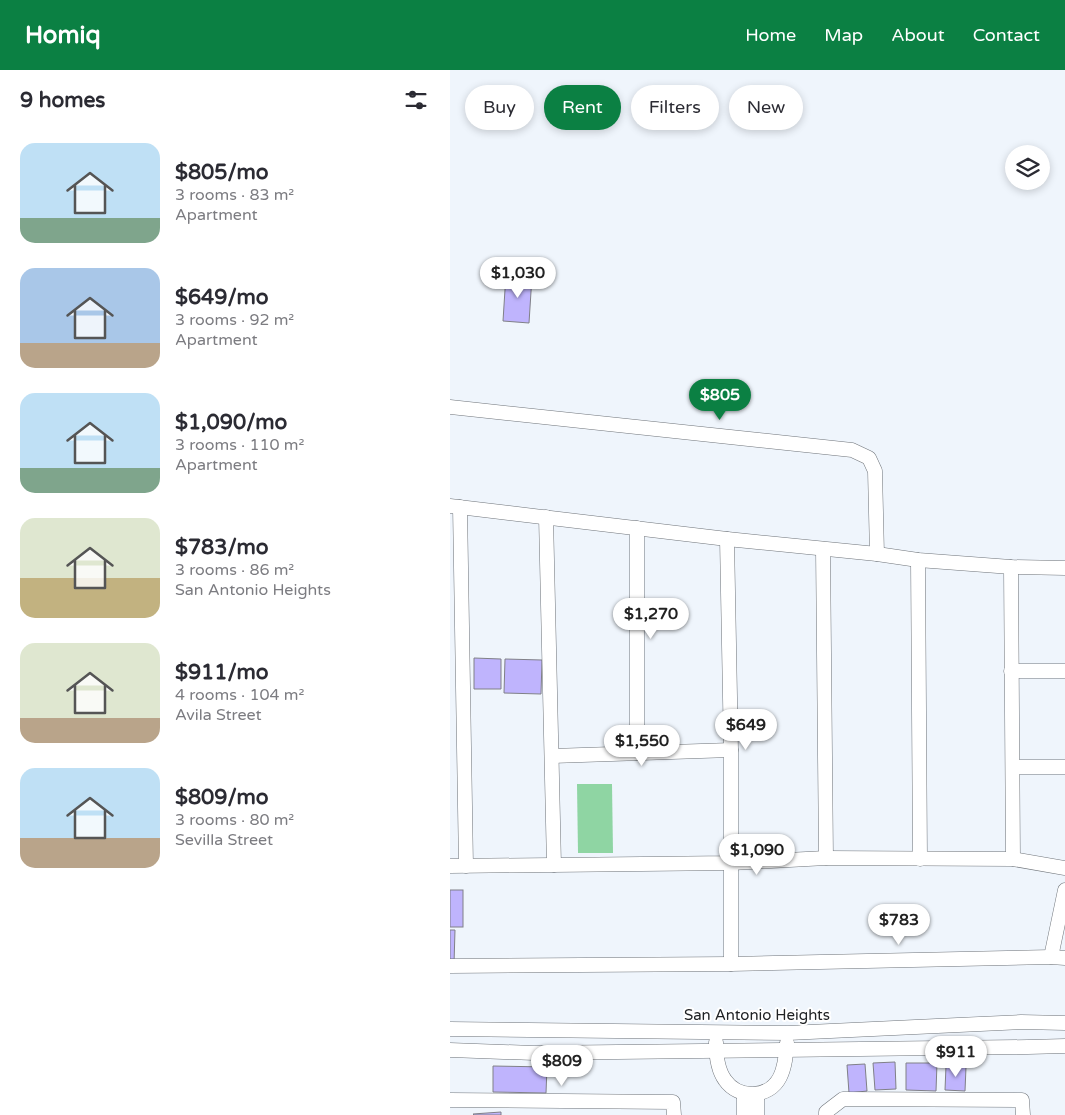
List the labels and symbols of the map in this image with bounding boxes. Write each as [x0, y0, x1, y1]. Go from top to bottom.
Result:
pin: $1,030 [477, 256, 559, 299]
pin: $805 [690, 378, 750, 421]
pin: $1,270 [610, 598, 692, 640]
pin: $649 [716, 708, 776, 751]
pin: $1,550 [601, 724, 683, 767]
pin: $1,090 [716, 834, 798, 876]
pin: $783 [869, 904, 929, 946]
street label: San Antonio Heights [684, 1006, 830, 1024]
pin: $911 [926, 1036, 986, 1078]
pin: $809 [532, 1044, 592, 1087]

